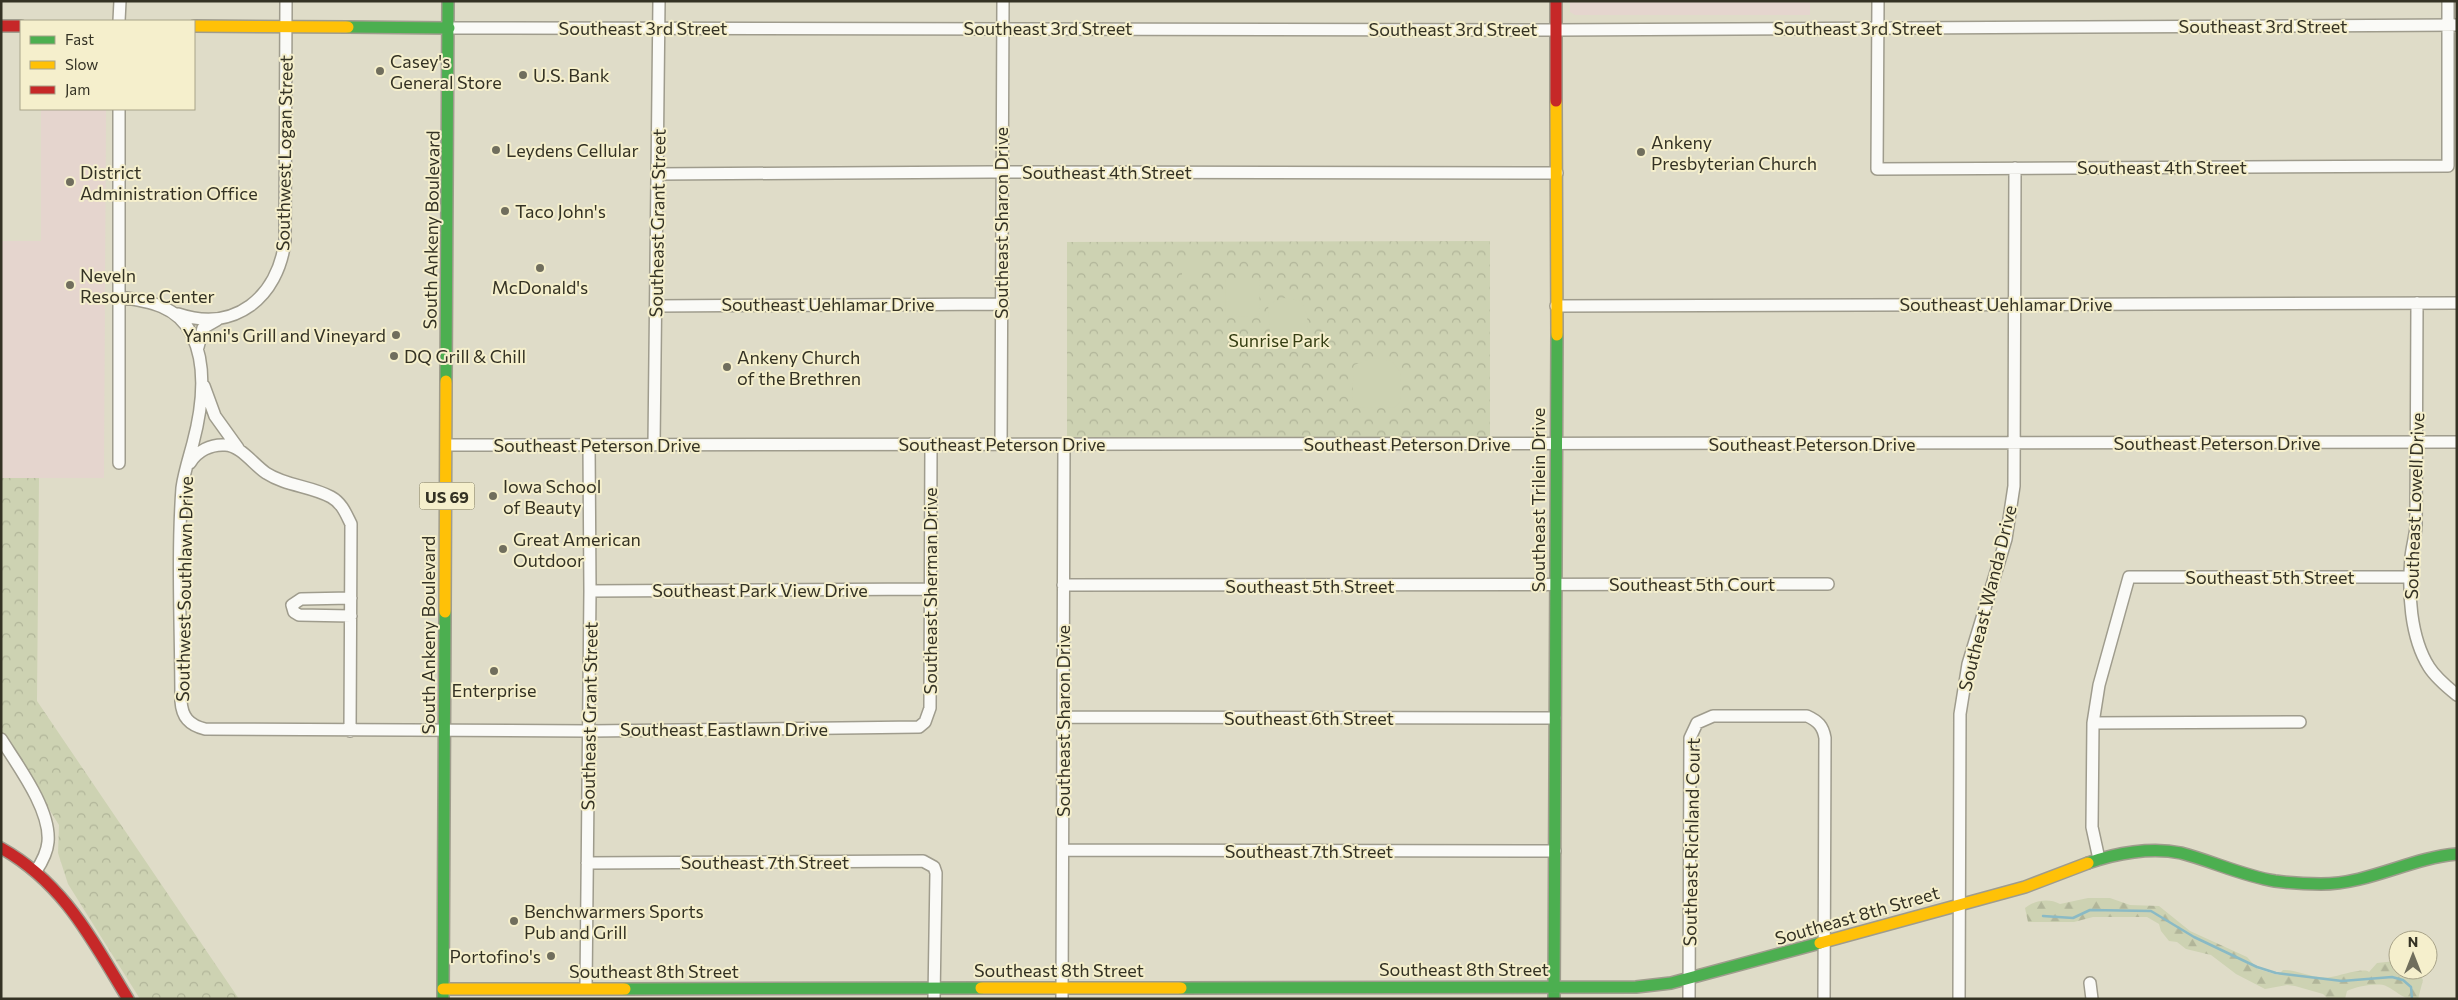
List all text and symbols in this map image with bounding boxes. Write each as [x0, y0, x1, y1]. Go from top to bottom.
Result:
street label: Southeast 3rd Street [2179, 15, 2347, 37]
street label: Southeast 3rd Street [559, 17, 727, 39]
street label: Southeast 3rd Street [964, 17, 1132, 39]
street label: Southeast 3rd Street [1774, 17, 1942, 39]
street label: Southeast 3rd Street [1369, 18, 1537, 40]
legend [20, 20, 195, 110]
text: Fast [65, 30, 94, 48]
place label: Casey's General Store [390, 50, 502, 93]
text: Slow [65, 55, 98, 73]
street label: Southwest Logan Street [271, 55, 297, 251]
place label: U.S. Bank [533, 64, 610, 86]
marker: Casey's General Store [374, 65, 386, 77]
marker: U.S. Bank [517, 69, 529, 81]
text: Jam [65, 80, 90, 98]
street label: Southeast Sharon Drive [990, 127, 1012, 319]
street label: Southeast Grant Street [644, 129, 670, 317]
street label: South Ankeny Boulevard [418, 130, 444, 330]
place label: Ankeny Presbyterian Church [1651, 131, 1817, 174]
place label: Leydens Cellular [506, 139, 639, 161]
marker: Leydens Cellular [490, 144, 502, 156]
marker: Ankeny Presbyterian Church [1635, 146, 1647, 158]
street label: Southeast 4th Street [2077, 156, 2247, 178]
place label: District Administration Office [80, 161, 258, 204]
street label: Southeast 4th Street [1022, 161, 1192, 183]
marker: District Administration Office [64, 176, 76, 188]
place label: Taco John's [515, 200, 606, 222]
marker: Taco John's [499, 205, 511, 217]
marker: McDonald's [534, 262, 546, 274]
place label: Neveln Resource Center [80, 264, 215, 307]
place label: McDonald's [492, 276, 588, 298]
marker: Neveln Resource Center [64, 279, 76, 291]
street label: Southeast Uehlamar Drive [721, 293, 935, 315]
street label: Southeast Uehlamar Drive [1899, 293, 2113, 315]
place label: Yanni's Grill and Vineyard [183, 324, 386, 346]
marker: Yanni's Grill and Vineyard [390, 329, 402, 341]
park label: Sunrise Park [1228, 329, 1330, 351]
place label: DQ Grill & Chill [404, 345, 526, 367]
place label: Ankeny Church of the Brethren [737, 346, 861, 389]
marker: DQ Grill & Chill [388, 350, 400, 362]
marker: Ankeny Church of the Brethren [721, 361, 733, 373]
street label: Southeast Trilein Drive [1527, 408, 1549, 592]
street label: Southeast Lowell Drive [2400, 412, 2428, 600]
street label: Southeast Peterson Drive [2113, 432, 2321, 454]
street label: Southeast Peterson Drive [898, 433, 1106, 455]
street label: Southeast Peterson Drive [1303, 433, 1511, 455]
street label: Southeast Peterson Drive [1708, 433, 1916, 455]
street label: Southeast Peterson Drive [493, 434, 701, 456]
place label: Iowa School of Beauty [503, 475, 601, 518]
street label: Southwest Southlawn Drive [171, 476, 197, 702]
road number: US 69 [420, 482, 474, 510]
street label: Southeast Sherman Drive [919, 488, 941, 694]
marker: Iowa School of Beauty [487, 490, 499, 502]
street label: Southeast Wanda Drive [1953, 503, 2021, 693]
place label: Great American Outdoor [513, 528, 641, 571]
street label: South Ankeny Boulevard [417, 536, 439, 734]
marker: Great American Outdoor [497, 543, 509, 555]
street label: Southeast 5th Street [2185, 566, 2355, 588]
street label: Southeast 5th Court [1609, 573, 1775, 595]
street label: Southeast 5th Street [1225, 575, 1395, 597]
street label: Southeast Park View Drive [652, 579, 868, 601]
street label: Southeast Grant Street [576, 622, 602, 810]
street label: Southeast Sharon Drive [1052, 625, 1074, 817]
marker: Enterprise [488, 665, 500, 677]
place label: Enterprise [451, 679, 537, 701]
street label: Southeast 6th Street [1224, 707, 1394, 729]
street label: Southeast Eastlawn Drive [620, 718, 828, 740]
street label: Southeast Richland Court [1678, 737, 1704, 947]
street label: Southeast 7th Street [1225, 840, 1393, 862]
street label: Southeast 7th Street [681, 851, 849, 873]
street label: Southeast 8th Street [1772, 881, 1942, 949]
place label: Benchwarmers Sports Pub and Grill [524, 900, 704, 943]
marker: Benchwarmers Sports Pub and Grill [508, 915, 520, 927]
north arrow [2388, 930, 2438, 980]
text: N [2408, 933, 2418, 950]
place label: Portofino's [450, 945, 541, 967]
marker: Portofino's [545, 950, 557, 962]
street label: Southeast 8th Street [1379, 958, 1549, 980]
street label: Southeast 8th Street [974, 959, 1144, 981]
street label: Southeast 8th Street [569, 960, 739, 982]

